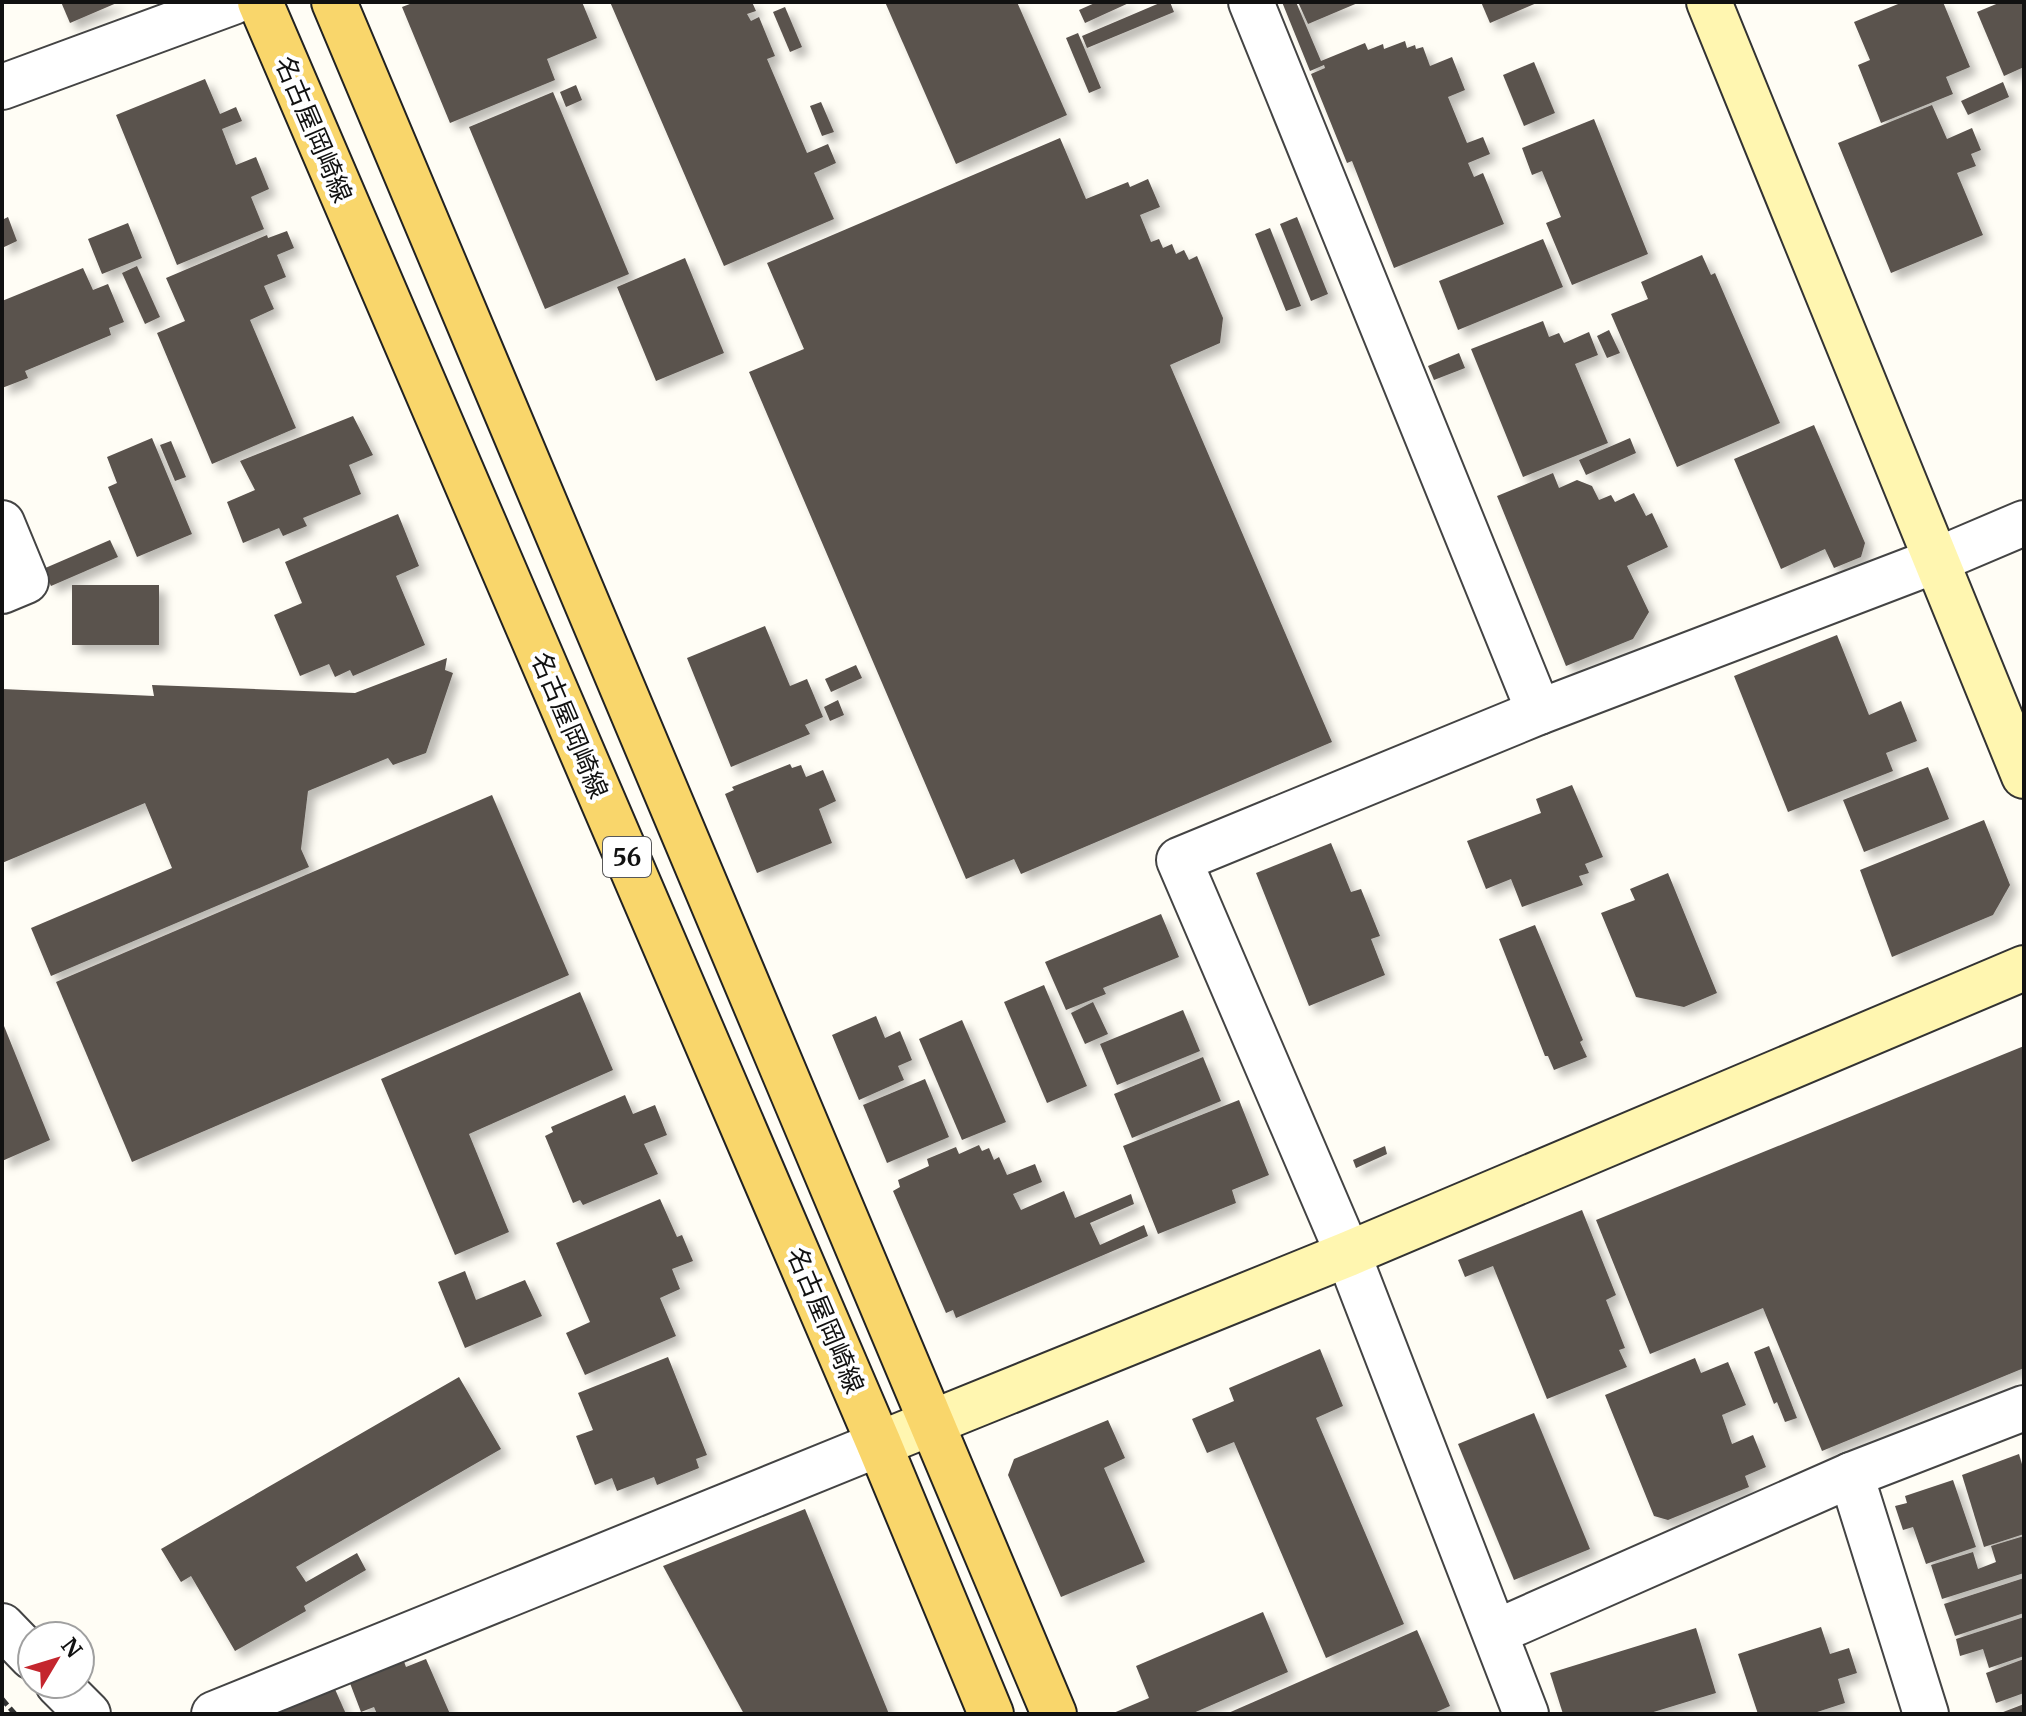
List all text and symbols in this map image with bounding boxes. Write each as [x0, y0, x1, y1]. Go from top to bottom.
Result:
street label: 名古屋岡崎線 [268, 51, 360, 207]
street label: 名古屋岡崎線 [524, 647, 616, 803]
road number: 56 [603, 837, 651, 877]
street label: 名古屋岡崎線 [780, 1242, 872, 1398]
north arrow [16, 1620, 96, 1700]
text: N [55, 1632, 89, 1664]

